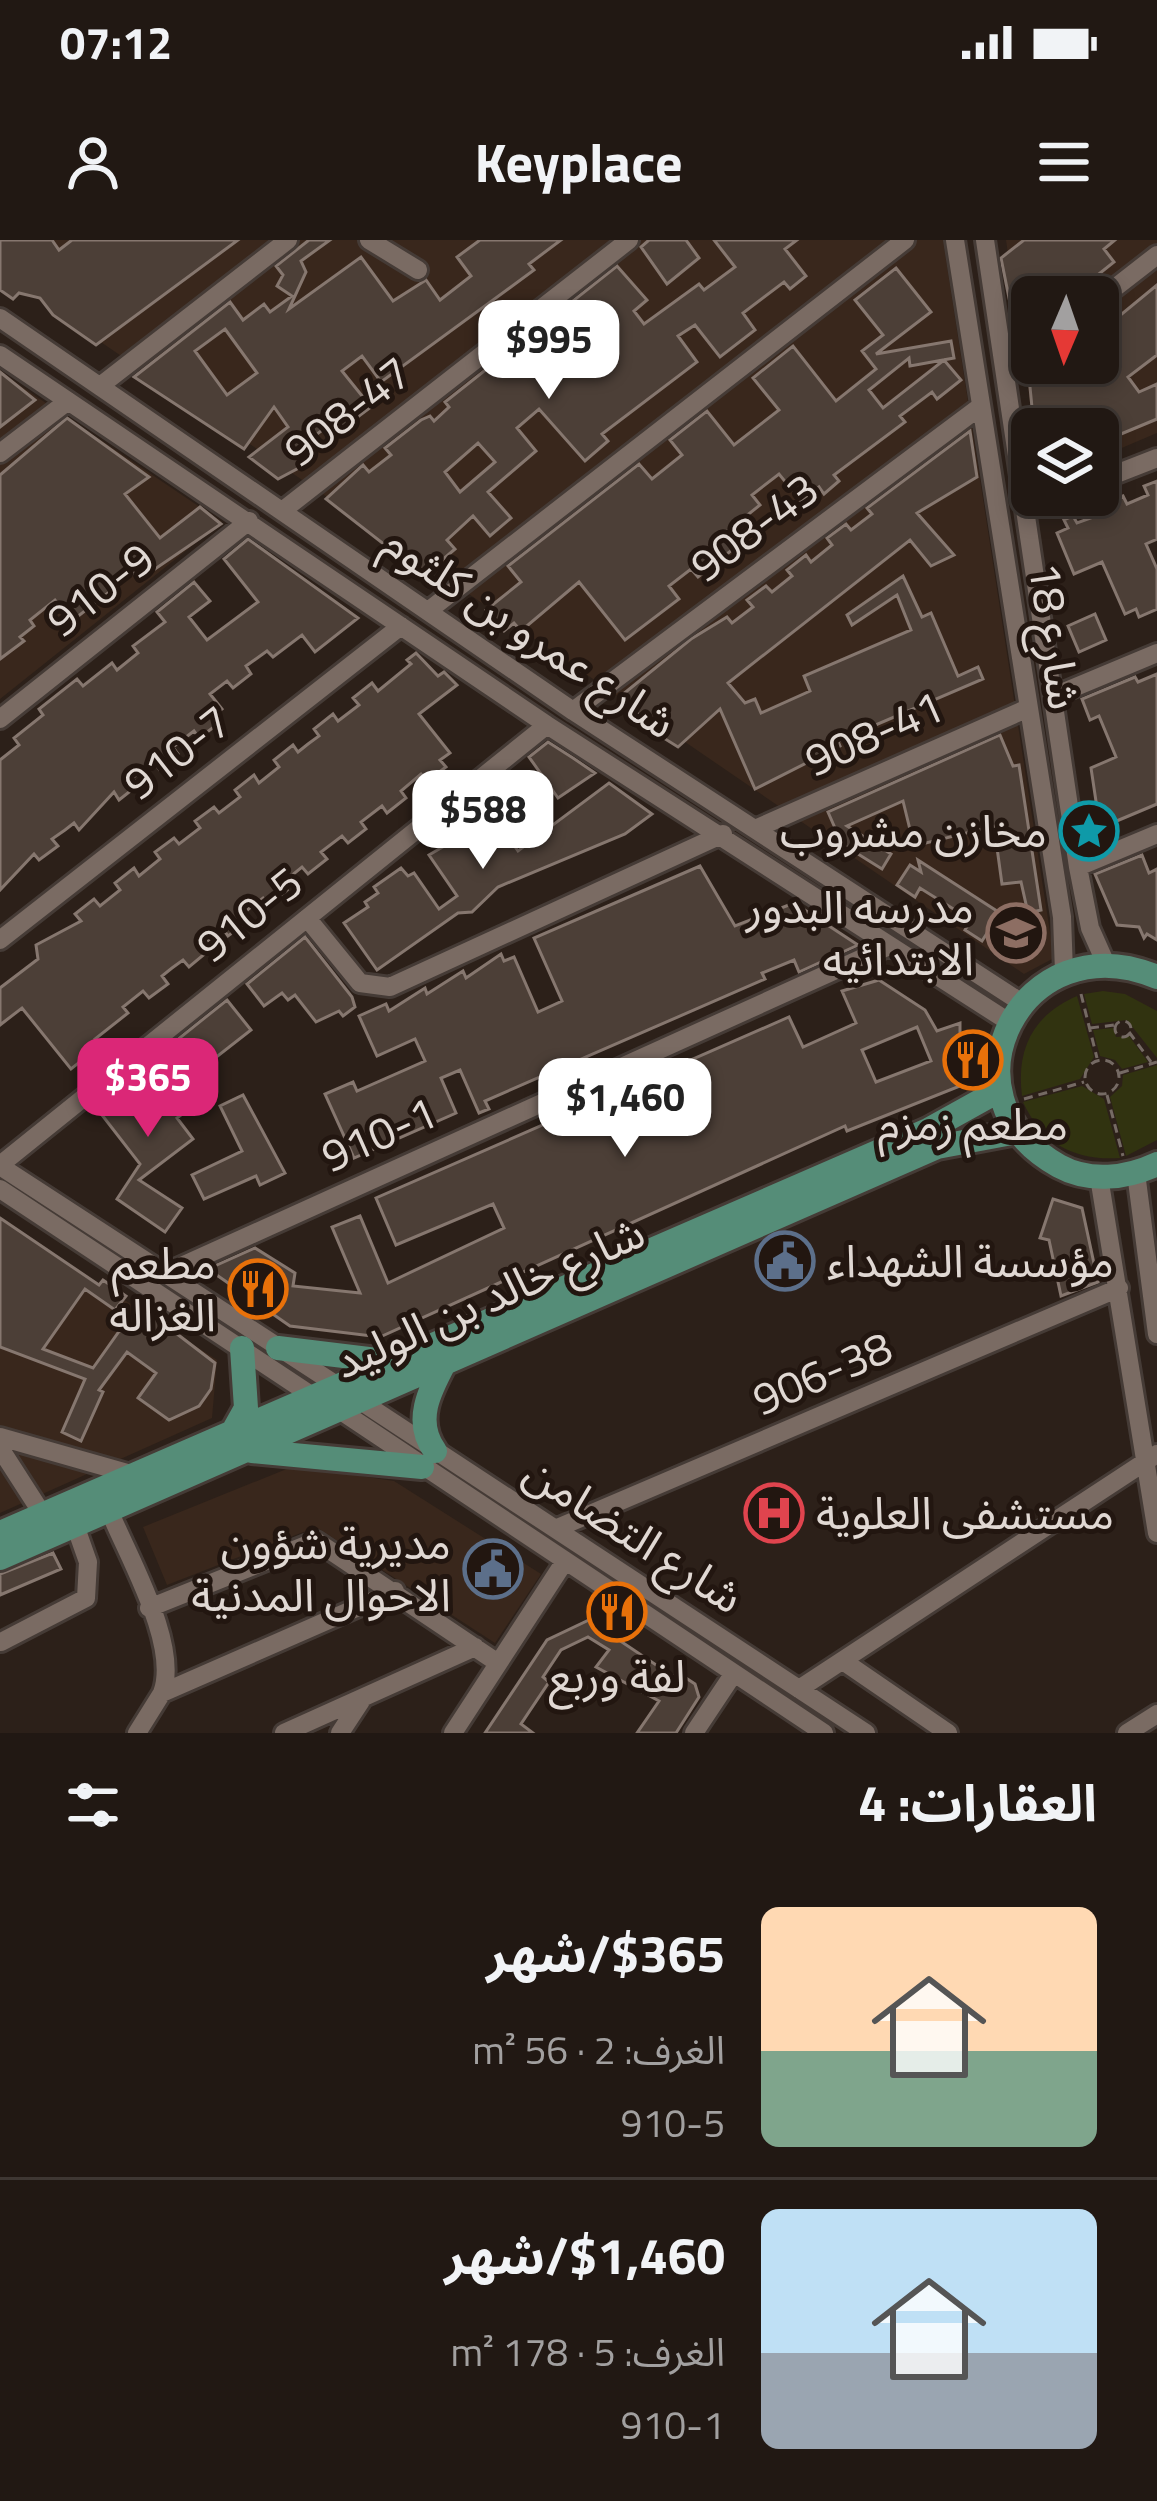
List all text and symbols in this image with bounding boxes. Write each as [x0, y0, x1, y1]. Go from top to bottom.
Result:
text: 07:12 [60, 8, 172, 76]
text: Keyplace [474, 121, 683, 203]
icon: person [60, 129, 126, 195]
icon: menu [1031, 129, 1097, 195]
north arrow [1011, 276, 1119, 384]
map controls [1011, 276, 1119, 516]
pin: $995 [478, 300, 620, 402]
text: $995 [505, 309, 593, 368]
street label: 908-47 [268, 339, 425, 482]
button: layers [1011, 408, 1119, 516]
street label: 908-43 [675, 455, 832, 597]
street label: شارع عمرو بن كلثوم [370, 508, 691, 755]
street label: 910-9 [31, 524, 168, 652]
street label: شارع 18 [1011, 558, 1100, 714]
street label: 908-41 [793, 671, 954, 793]
street label: 910-7 [108, 687, 245, 815]
pin: $588 [412, 770, 554, 872]
text: $588 [439, 779, 527, 838]
place label: مخازن مشروب [780, 796, 1047, 864]
place icon: مخازن مشروب [1058, 800, 1120, 862]
street label: 910-5 [180, 849, 317, 978]
place label: مدرسه البدور الابتدائيه [744, 872, 974, 992]
school or university icon: مدرسه البدور الابتدائيه [985, 902, 1047, 964]
restaurant icon: مطعم زمزم [942, 1029, 1004, 1091]
pin: $365 [77, 1038, 219, 1140]
text: $365 [104, 1047, 192, 1106]
pin: $1,460 [527, 1058, 723, 1160]
text: $1,460 [565, 1067, 685, 1126]
street label: 910-1 [310, 1078, 447, 1189]
place label: مطعم زمزم [878, 1089, 1068, 1158]
street label: شارع خالد بن الوليد [322, 1197, 655, 1396]
place label: مؤسسة الشهداء [827, 1226, 1114, 1294]
place label: مطعم الغزاله [109, 1228, 216, 1348]
public building icon: مؤسسة الشهداء [754, 1230, 816, 1292]
restaurant icon: مطعم الغزاله [227, 1258, 289, 1320]
street label: 906-38 [741, 1312, 902, 1432]
street label: شارع التضامن [511, 1437, 758, 1630]
place label: مستشفى العلوية [816, 1478, 1114, 1546]
hospital icon: مستشفى العلوية [743, 1482, 805, 1544]
place label: مديرية شؤون الاحوال المدنية [191, 1508, 451, 1628]
public building icon: مديرية شؤون الاحوال المدنية [462, 1538, 524, 1600]
restaurant icon: لفة وربع [586, 1581, 648, 1643]
place label: لفة وربع [548, 1641, 686, 1710]
text: العقارات: 4 [858, 1763, 1097, 1841]
icon: filters [60, 1772, 126, 1838]
text: $365/شهر [486, 1914, 725, 1992]
icon: home [857, 1955, 1001, 2099]
text: الغرف: 2 · 56 m² [472, 2020, 725, 2079]
text: 910-5 [621, 2093, 725, 2152]
text: $1,460/شهر [444, 2216, 725, 2294]
icon: home [857, 2257, 1001, 2401]
text: الغرف: 5 · 178 m² [450, 2322, 725, 2381]
text: 910-1 [621, 2395, 725, 2454]

